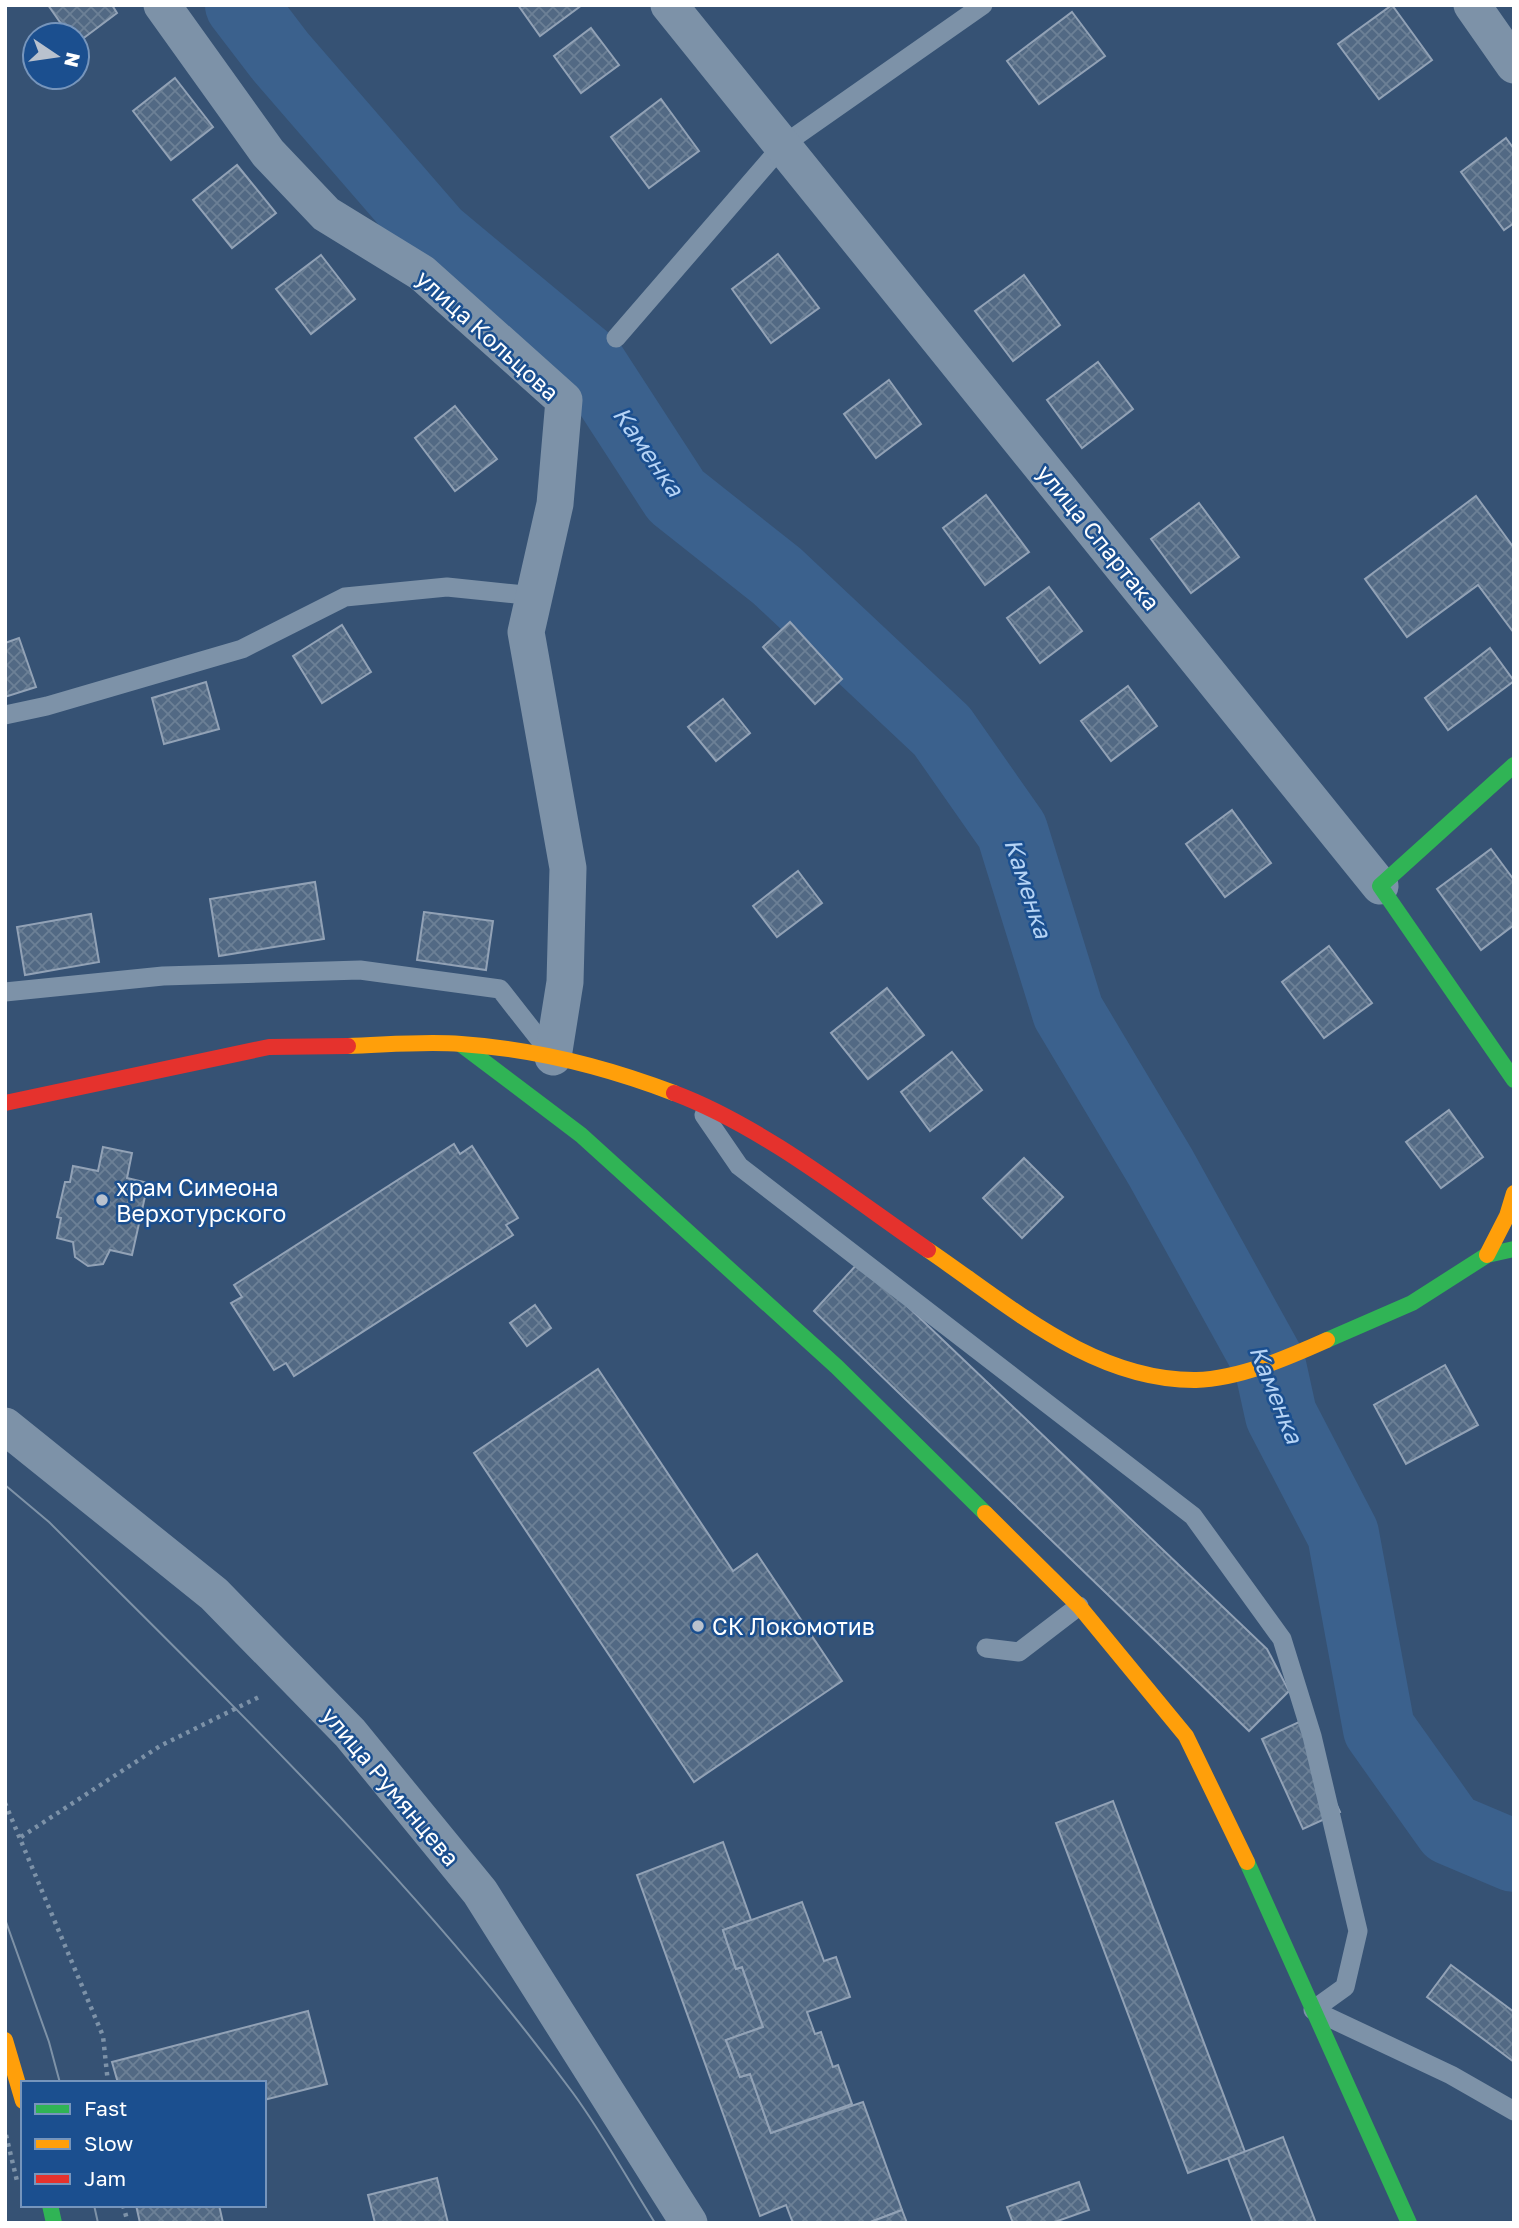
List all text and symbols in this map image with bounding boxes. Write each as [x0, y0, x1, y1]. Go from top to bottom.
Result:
north arrow [21, 21, 91, 91]
text: N [60, 50, 86, 70]
street label: улица Кольцова [411, 264, 565, 406]
water label: Каменка [608, 400, 691, 503]
street label: улица Спартака [1032, 459, 1166, 615]
water label: Каменка [999, 834, 1059, 943]
place label: храм Симеона Верхотурского [116, 1173, 286, 1227]
marker: храм Симеона Верхотурского [94, 1192, 110, 1208]
water label: Каменка [1244, 1341, 1310, 1449]
place label: СК Локомотив [712, 1612, 875, 1640]
marker: СК Локомотив [690, 1618, 706, 1634]
street label: улица Румянцева [316, 1701, 466, 1871]
legend [21, 2081, 266, 2207]
text: Fast [84, 2095, 127, 2121]
text: Slow [84, 2130, 133, 2156]
text: Jam [84, 2165, 126, 2191]

